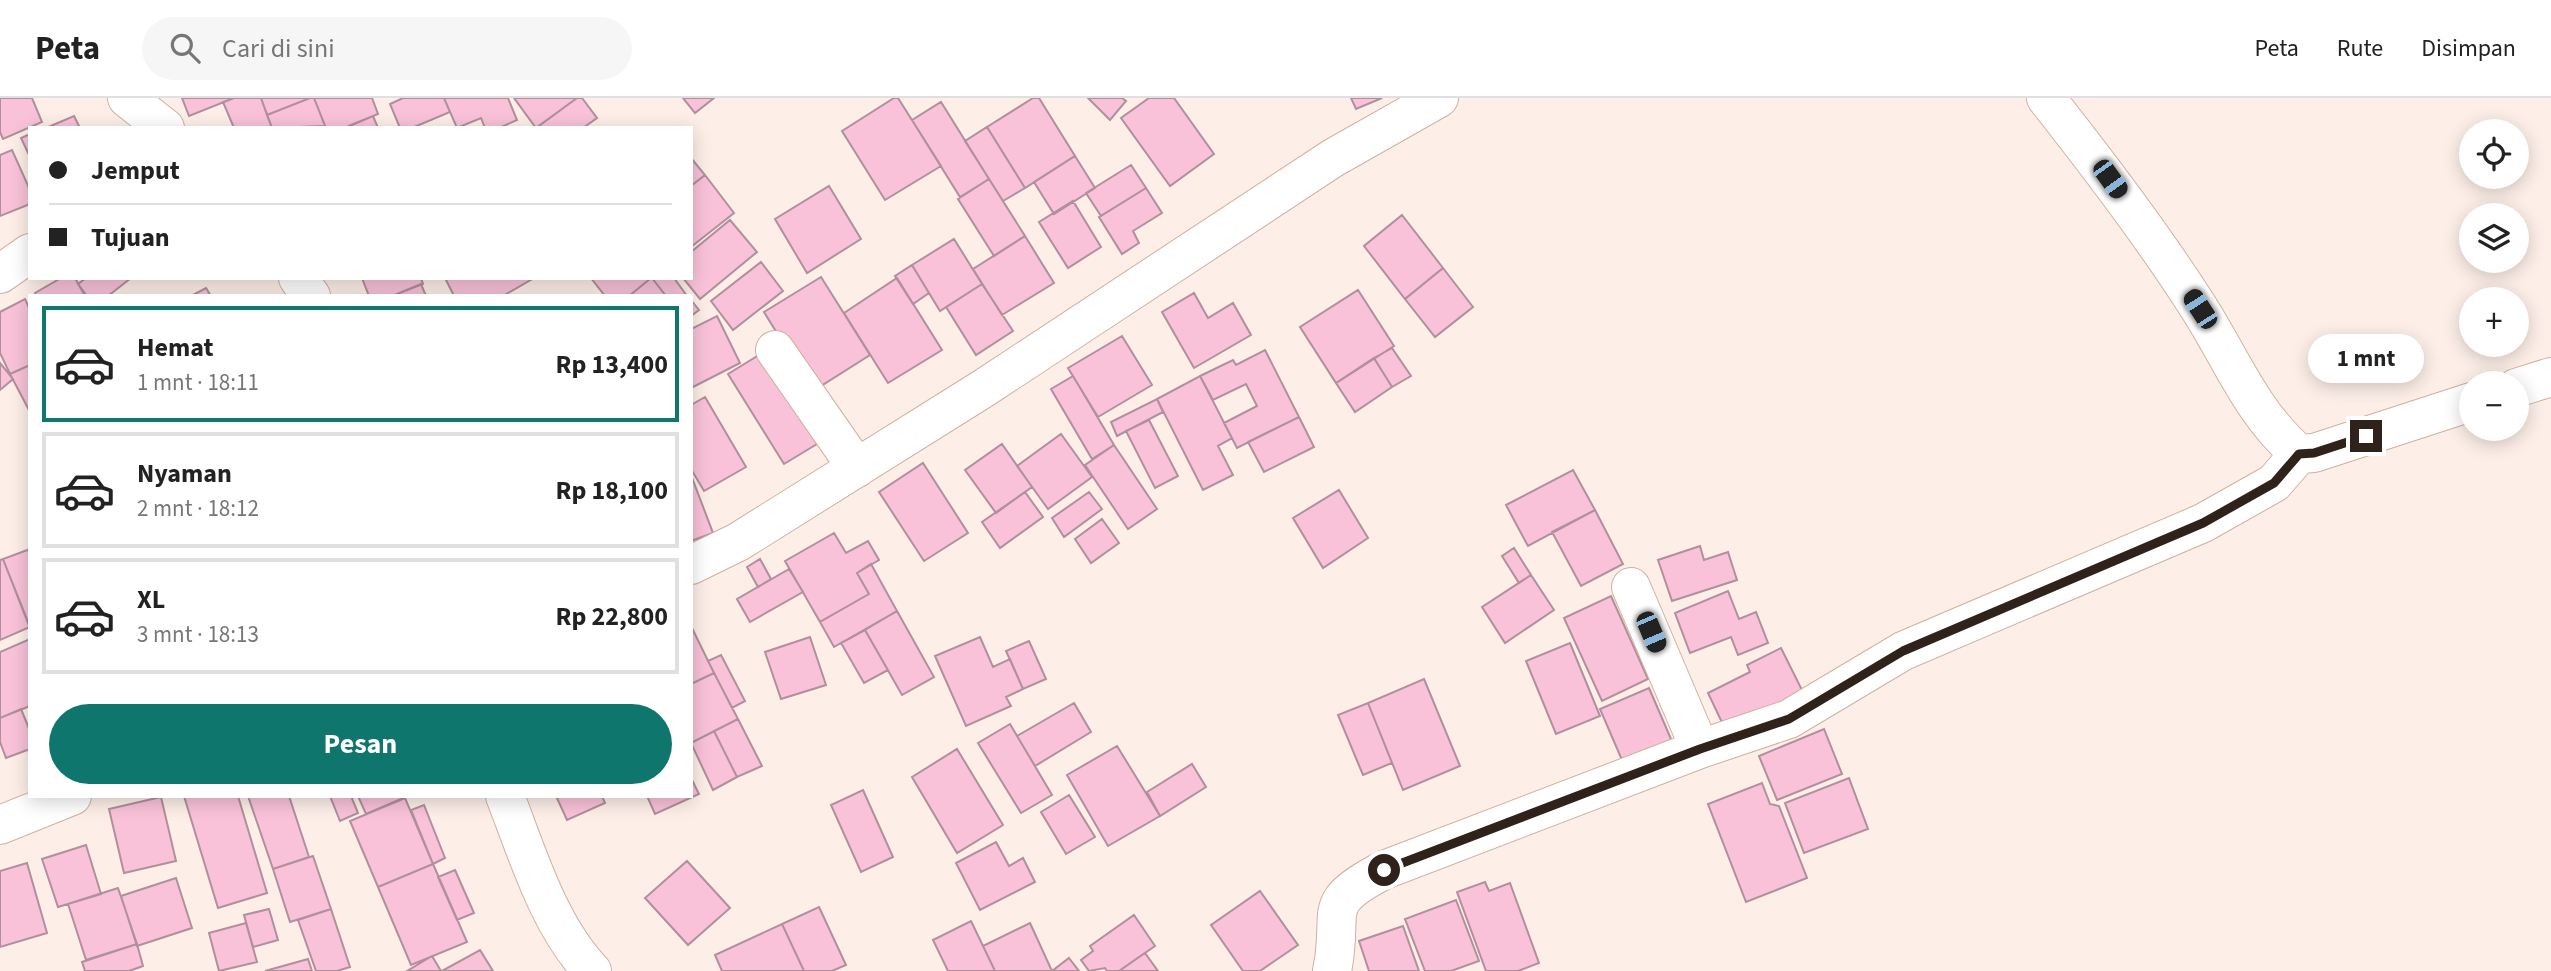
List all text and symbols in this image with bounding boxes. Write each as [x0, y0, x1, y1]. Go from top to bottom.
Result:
search box [142, 17, 632, 80]
text: Peta [35, 25, 100, 72]
icon: search [166, 29, 204, 67]
text: Cari di sini [222, 30, 335, 67]
text: Peta [2254, 31, 2299, 66]
text: Rute [2337, 31, 2383, 66]
text: Disimpan [2421, 31, 2516, 66]
map controls [2459, 119, 2529, 441]
button: locate [2459, 119, 2529, 189]
text: Jemput [91, 152, 180, 189]
car [2090, 156, 2131, 202]
button: layers [2459, 203, 2529, 273]
text: Tujuan [91, 219, 170, 256]
car [2180, 286, 2221, 332]
button: + [2459, 287, 2529, 357]
text: Hemat [137, 329, 213, 366]
icon: car [53, 333, 116, 396]
callout: 1 mnt [2308, 334, 2424, 384]
text: 1 mnt [2337, 342, 2395, 375]
text: Rp 13,400 [556, 346, 668, 383]
text: 1 mnt · 18:11 [137, 366, 259, 399]
button: − [2459, 371, 2529, 441]
route end [2350, 420, 2382, 452]
text: Nyaman [137, 455, 232, 492]
icon: car [53, 459, 116, 522]
text: Rp 18,100 [556, 472, 668, 509]
text: 2 mnt · 18:12 [137, 492, 259, 525]
text: XL [137, 581, 165, 618]
icon: car [53, 585, 116, 648]
text: Rp 22,800 [556, 598, 668, 635]
car [1634, 609, 1669, 655]
text: 3 mnt · 18:13 [137, 618, 259, 651]
button: Pesan [49, 704, 672, 784]
route start [1368, 854, 1400, 886]

